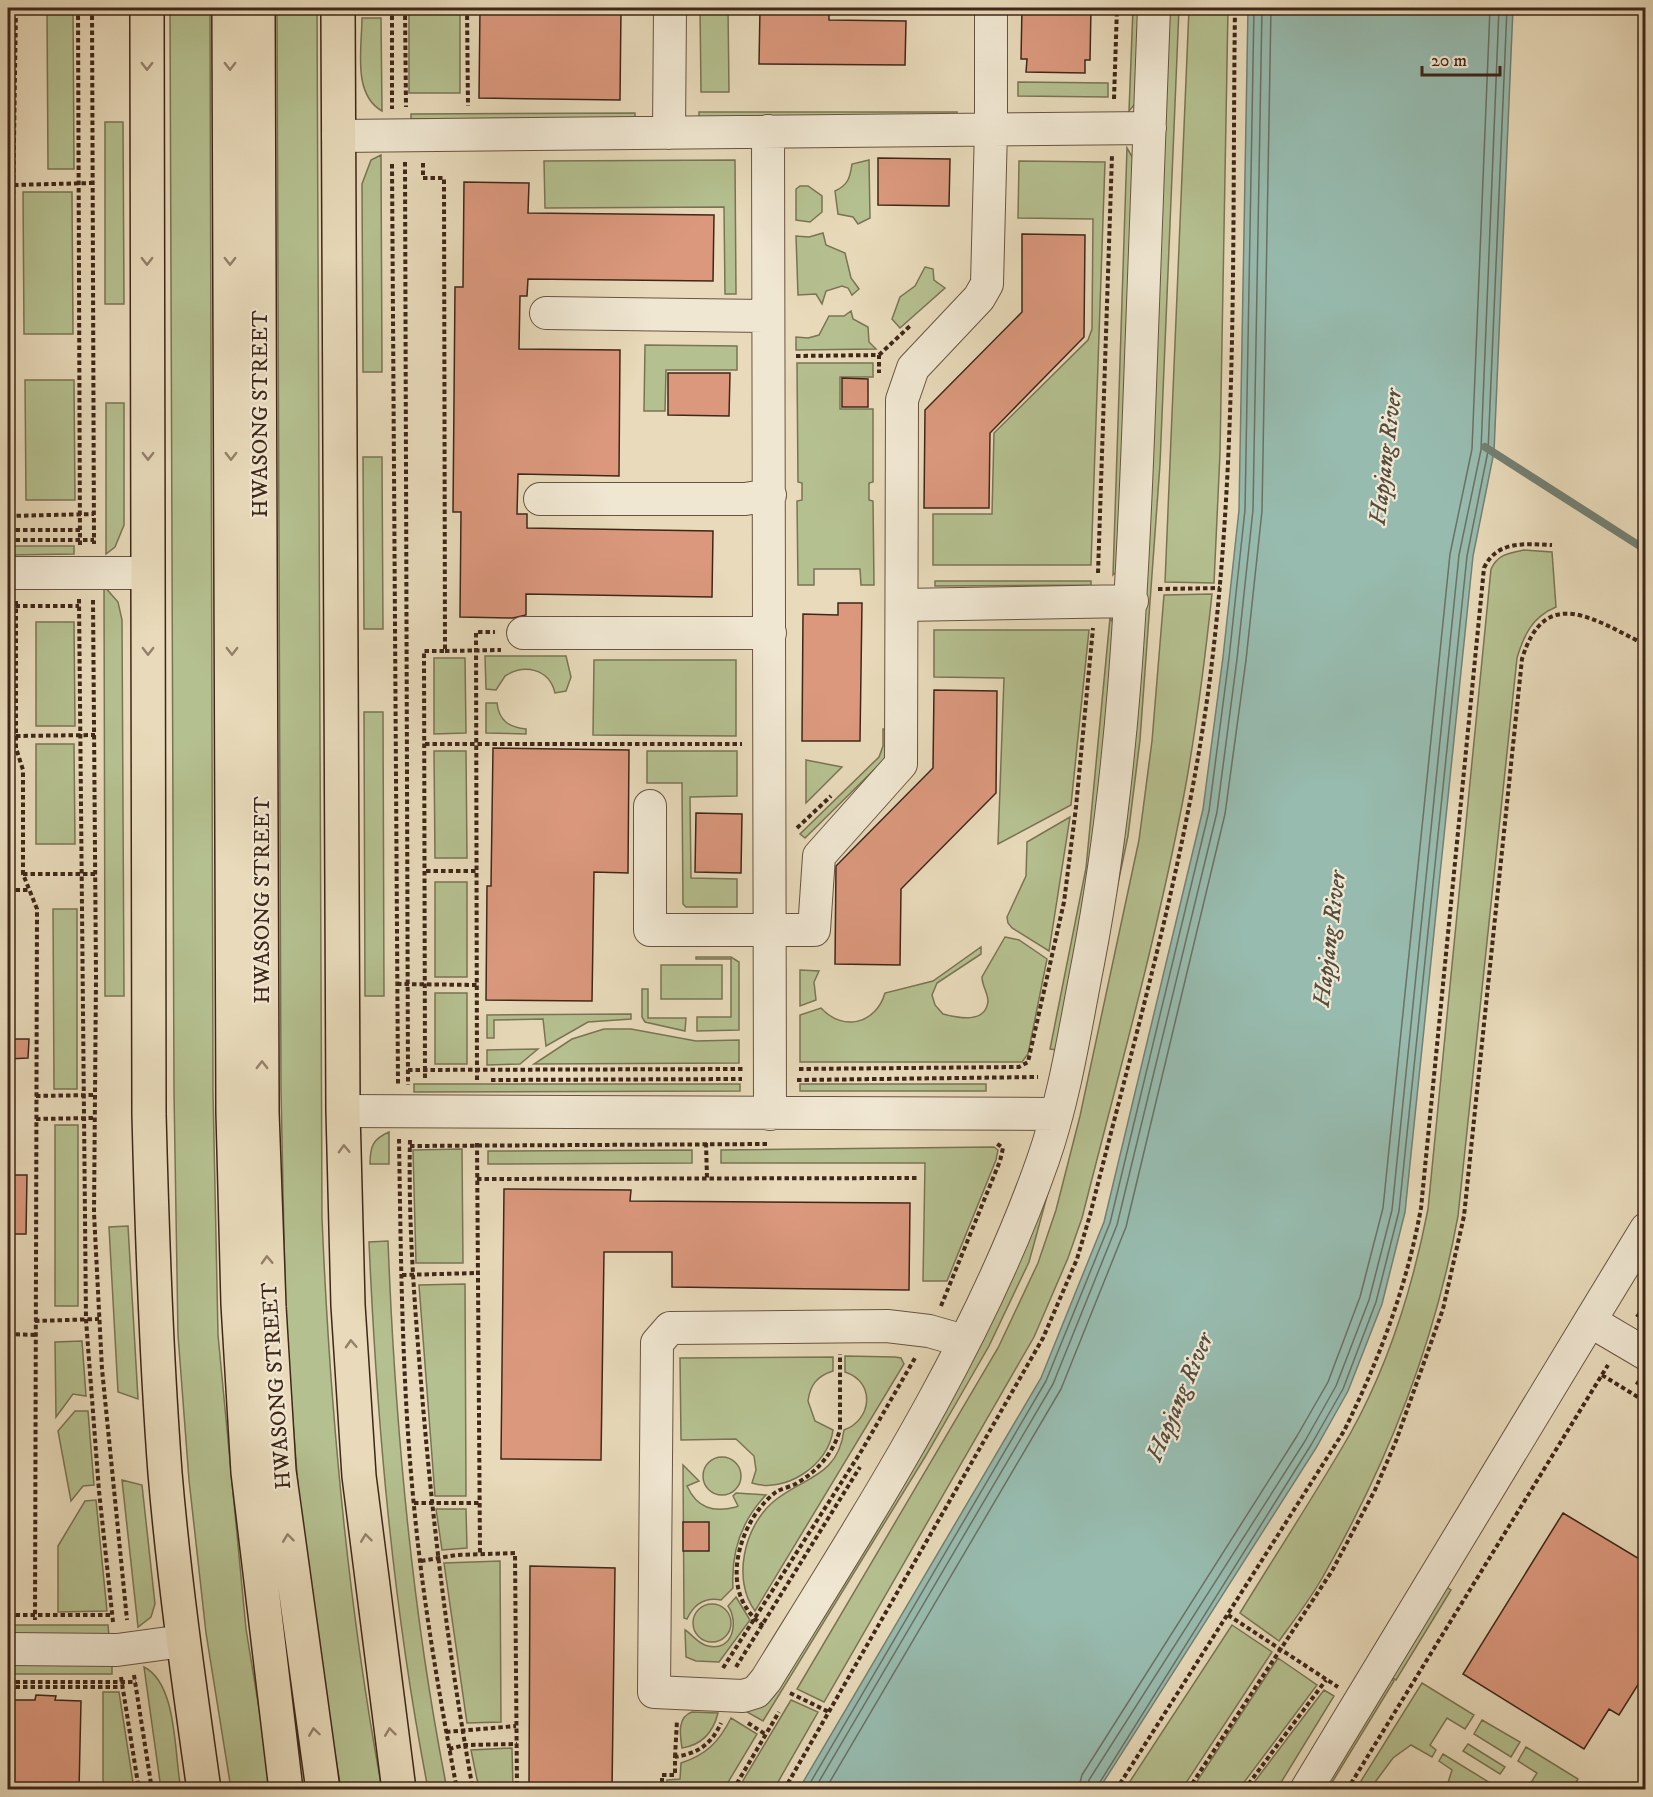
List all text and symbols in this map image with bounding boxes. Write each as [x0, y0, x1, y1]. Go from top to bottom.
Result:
scale bar [1422, 39, 1500, 77]
text: 20 m [1431, 50, 1467, 72]
one-way arrow [141, 61, 153, 70]
one-way arrow [224, 61, 236, 70]
one-way arrow [141, 256, 153, 265]
one-way arrow [224, 256, 236, 265]
street label: HWASONG STREET [247, 310, 274, 518]
water label: Hapjang River [1363, 385, 1410, 528]
one-way arrow [142, 451, 154, 460]
one-way arrow [225, 451, 237, 460]
one-way arrow [142, 646, 154, 655]
one-way arrow [226, 646, 238, 655]
street label: HWASONG STREET [249, 796, 276, 1004]
water label: Hapjang River [1307, 867, 1354, 1010]
one-way arrow [256, 1061, 268, 1070]
one-way arrow [338, 1144, 350, 1153]
one-way arrow [261, 1256, 273, 1265]
street label: HWASONG STREET [256, 1281, 297, 1490]
water label: Hapjang River [1139, 1326, 1221, 1467]
one-way arrow [344, 1339, 357, 1348]
one-way arrow [282, 1534, 295, 1543]
one-way arrow [360, 1534, 373, 1543]
one-way arrow [309, 1727, 321, 1736]
one-way arrow [385, 1727, 397, 1736]

